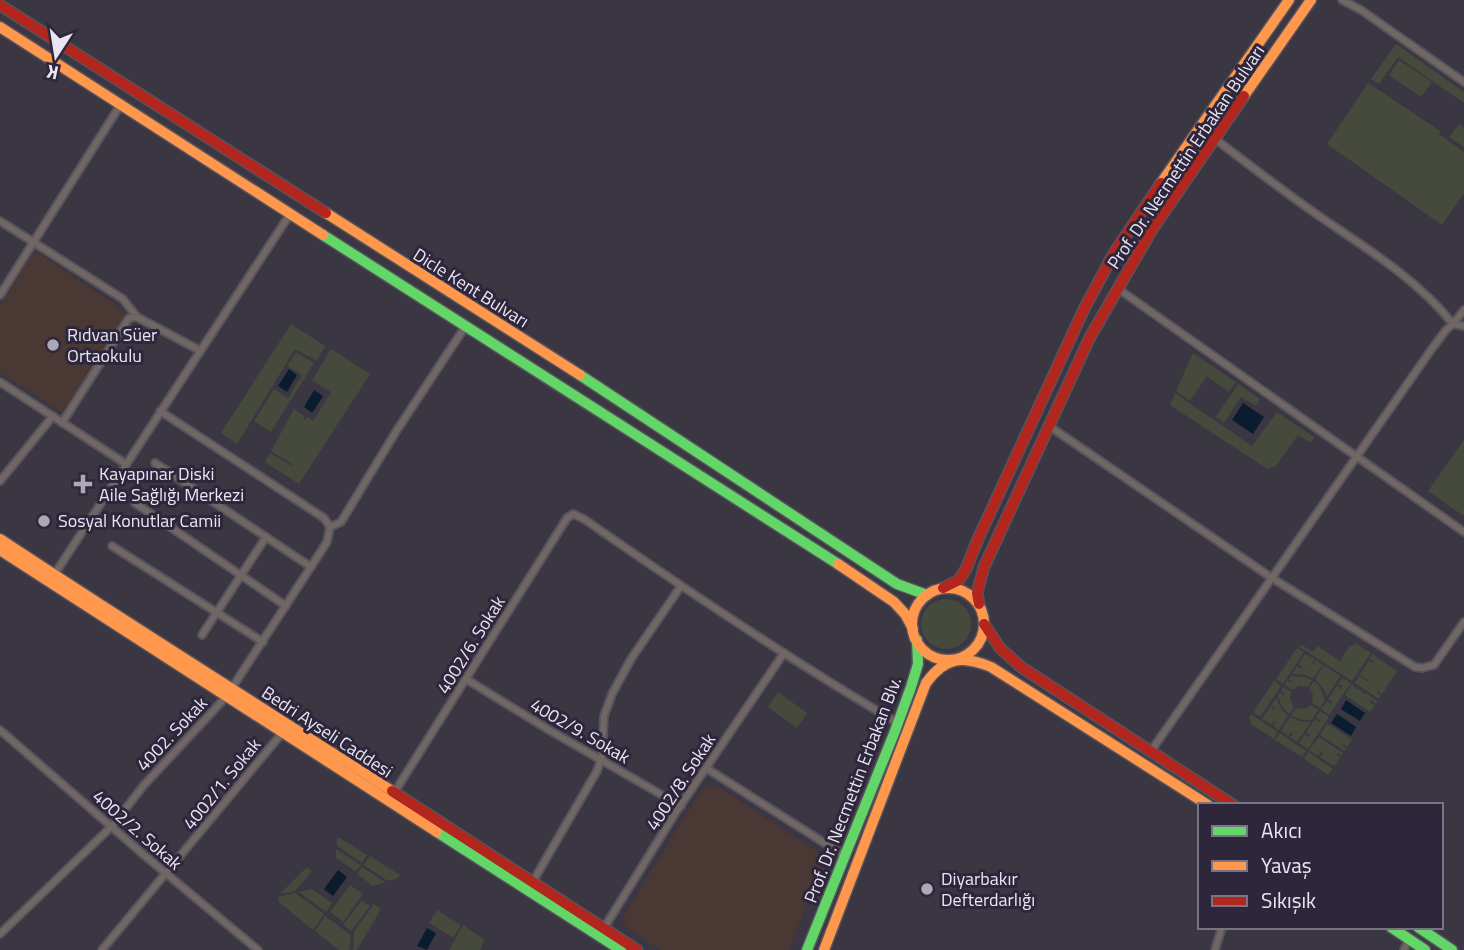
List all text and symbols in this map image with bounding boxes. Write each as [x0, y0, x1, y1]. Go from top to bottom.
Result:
north arrow [21, 21, 91, 91]
street label: Prof. Dr. Necmettin Erbakan Bulvarı [1100, 39, 1271, 274]
text: K [44, 58, 61, 88]
street label: Dicle Kent Bulvarı [408, 241, 534, 334]
place label: Rıdvan Süer Ortaokulu [67, 321, 157, 369]
marker: Rıdvan Süer Ortaokulu [45, 337, 61, 353]
place label: Kayapınar Diski Aile Sağlığı Merkezi [99, 460, 244, 508]
marker: Kayapınar Diski Aile Sağlığı Merkezi [73, 474, 93, 494]
place label: Sosyal Konutlar Camii [58, 507, 221, 534]
marker: Sosyal Konutlar Camii [36, 513, 52, 529]
street label: 4002/6. Sokak [430, 590, 512, 699]
street label: Prof. Dr. Necmettin Erbakan Blv. [797, 673, 908, 907]
street label: Bedri Ayseli Caddesi [256, 679, 398, 784]
street label: 4002. Sokak [130, 690, 214, 777]
street label: 4002/9. Sokak [525, 691, 635, 770]
street label: 4002/8. Sokak [639, 727, 722, 836]
street label: 4002/1. Sokak [176, 732, 267, 835]
street label: 4002/2. Sokak [87, 783, 188, 877]
legend [1198, 803, 1443, 929]
text: Akıcı [1261, 814, 1302, 846]
text: Yavaş [1261, 849, 1312, 881]
place label: Diyarbakır Defterdarlığı [941, 865, 1035, 913]
marker: Diyarbakır Defterdarlığı [919, 881, 935, 897]
text: Sıkışık [1261, 884, 1316, 916]

